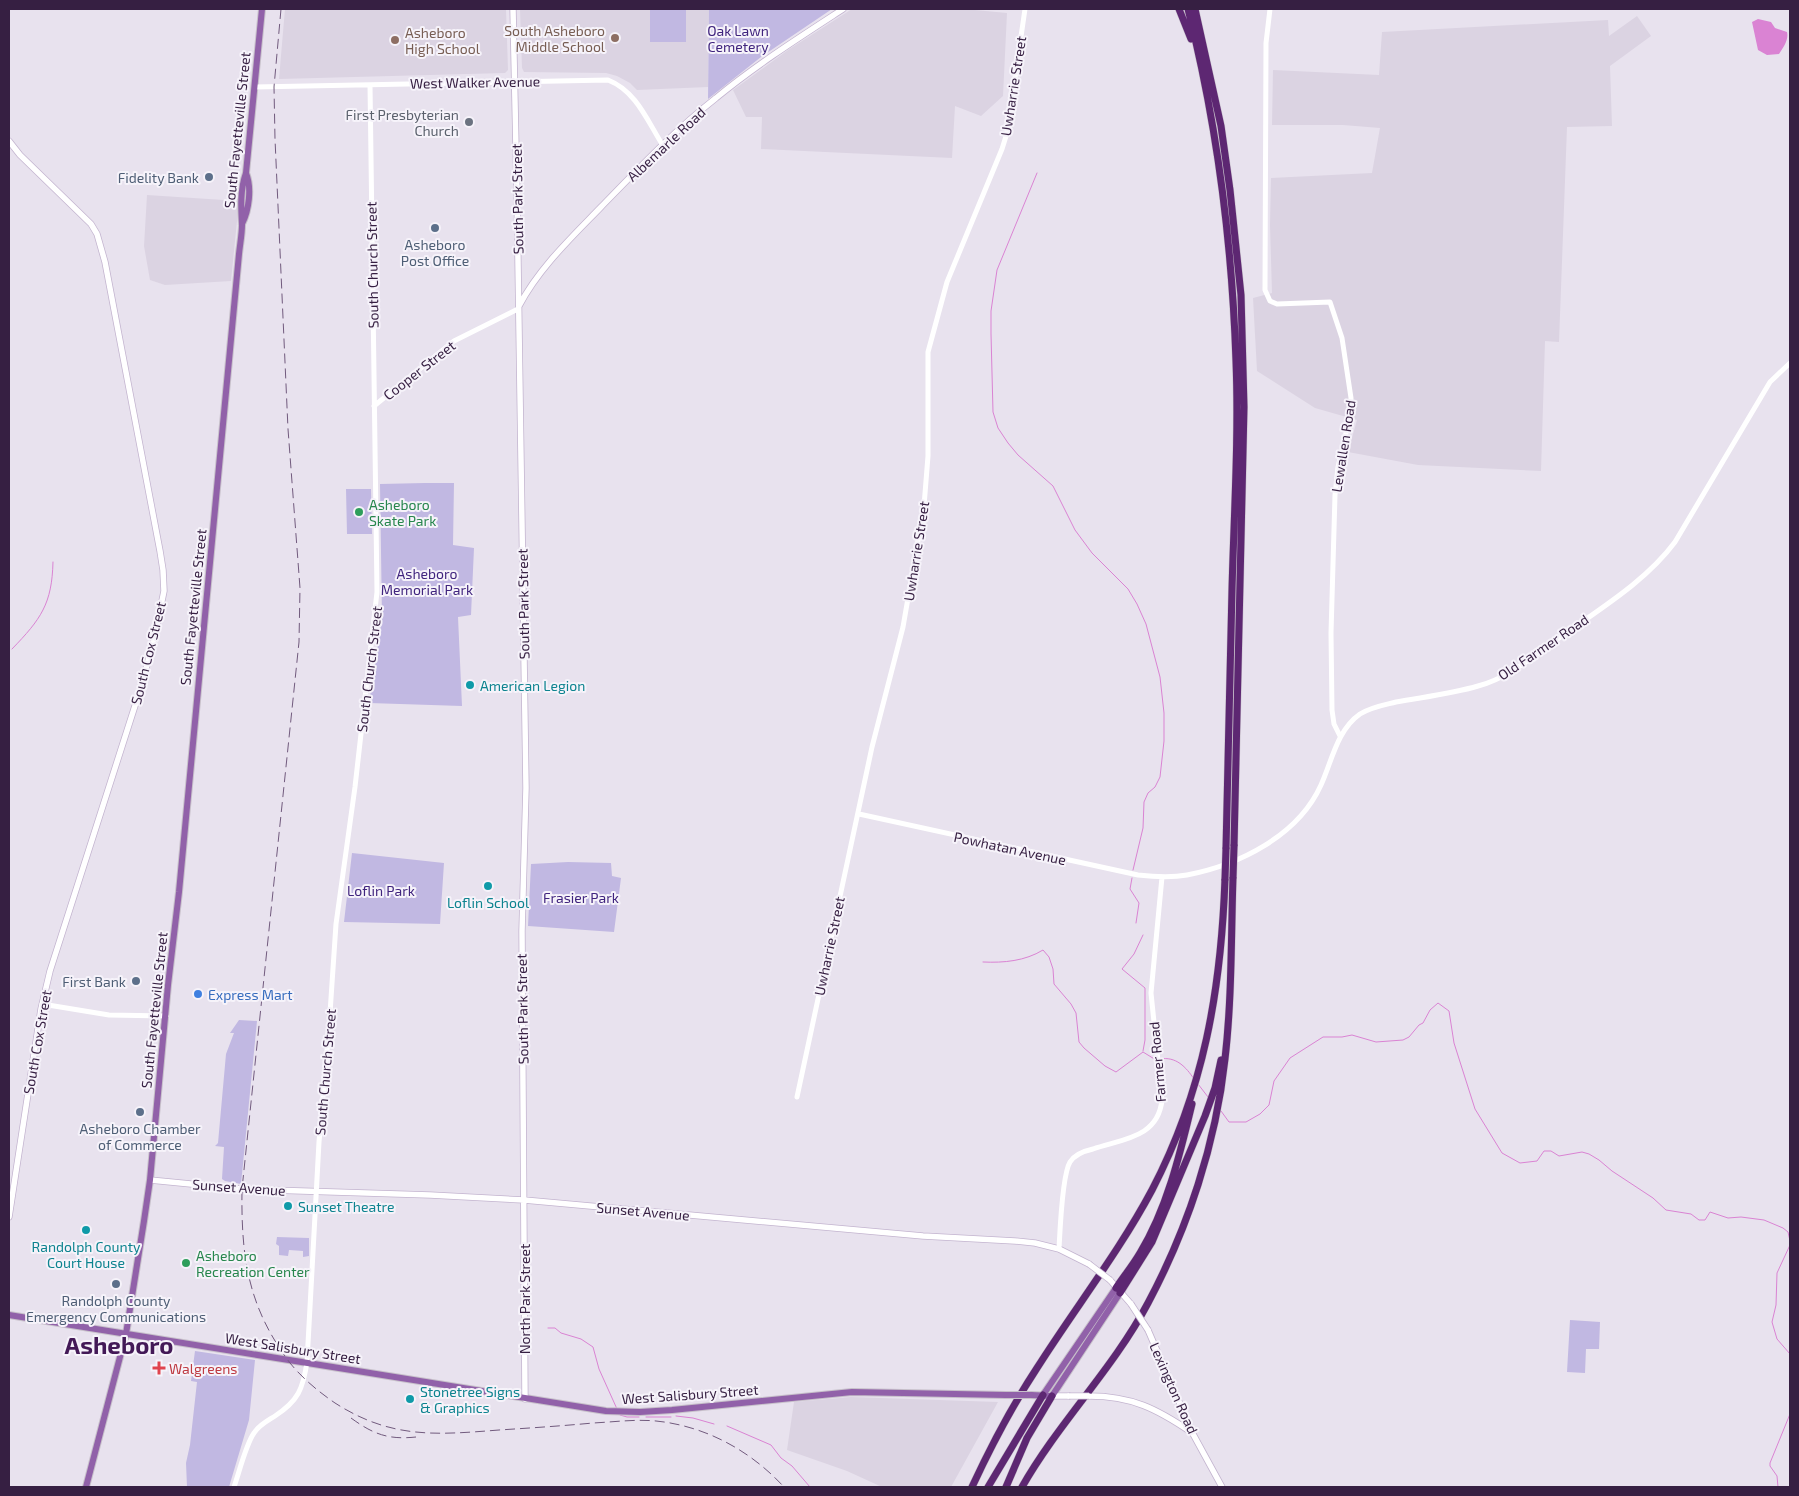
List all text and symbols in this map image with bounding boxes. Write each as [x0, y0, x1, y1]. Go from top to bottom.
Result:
place label: South Asheboro Middle School [504, 22, 606, 55]
park label: Oak Lawn Cemetery [707, 22, 769, 55]
place label: Asheboro High School [405, 24, 481, 57]
marker: South Asheboro Middle School [609, 32, 621, 44]
marker: Asheboro High School [389, 34, 401, 46]
street label: Uwharrie Street [997, 35, 1029, 137]
street label: South Fayetteville Street [220, 51, 254, 209]
street label: West Walker Avenue [410, 72, 540, 92]
street label: Albemarle Road [623, 103, 709, 185]
place label: First Presbyterian Church [345, 106, 459, 139]
marker: First Presbyterian Church [463, 116, 475, 128]
street label: South Park Street [508, 143, 526, 255]
place label: Fidelity Bank [118, 169, 199, 186]
marker: Fidelity Bank [203, 171, 215, 183]
street label: South Church Street [362, 201, 382, 329]
marker: Asheboro Post Office [429, 222, 441, 234]
place label: Asheboro Post Office [401, 236, 469, 269]
street label: Cooper Street [380, 337, 458, 403]
street label: Lewallen Road [1327, 399, 1359, 493]
place label: Asheboro Skate Park [369, 496, 436, 529]
street label: Uwharrie Street [900, 500, 932, 602]
marker: Asheboro Skate Park [353, 506, 365, 518]
street label: South Fayetteville Street [176, 528, 210, 686]
street label: South Park Street [514, 548, 532, 660]
park label: Asheboro Memorial Park [381, 565, 473, 598]
street label: South Cox Street [127, 600, 169, 706]
street label: South Church Street [353, 605, 385, 733]
street label: Old Farmer Road [1494, 610, 1592, 684]
place label: American Legion [480, 677, 585, 694]
marker: American Legion [464, 679, 476, 691]
street label: Powhatan Avenue [952, 828, 1068, 868]
marker: Loflin School [482, 880, 494, 892]
park label: Loflin Park [347, 882, 415, 899]
park label: Frasier Park [543, 889, 619, 906]
place label: Loflin School [447, 894, 530, 911]
street label: Uwharrie Street [810, 895, 848, 997]
street label: South Fayetteville Street [137, 931, 171, 1089]
street label: South Park Street [513, 953, 531, 1065]
place label: First Bank [62, 973, 126, 990]
marker: First Bank [130, 975, 142, 987]
place label: Express Mart [208, 986, 293, 1003]
marker: Express Mart [192, 988, 204, 1000]
street label: South Cox Street [19, 989, 55, 1095]
street label: South Church Street [311, 1008, 339, 1136]
street label: Farmer Road [1145, 1021, 1169, 1103]
marker: Asheboro Chamber of Commerce [134, 1106, 146, 1118]
place label: Asheboro Chamber of Commerce [79, 1120, 201, 1153]
street label: Sunset Avenue [192, 1175, 286, 1199]
place label: Sunset Theatre [298, 1198, 395, 1215]
street label: Sunset Avenue [596, 1198, 690, 1224]
marker: Sunset Theatre [282, 1200, 294, 1212]
marker: Randolph County Court House [80, 1224, 92, 1236]
place label: Randolph County Court House [32, 1238, 141, 1271]
street label: North Park Street [516, 1244, 533, 1354]
place label: Asheboro Recreation Center [196, 1247, 310, 1280]
marker: Asheboro Recreation Center [180, 1257, 192, 1269]
marker: Randolph County Emergency Communications [110, 1278, 122, 1290]
place label: Randolph County Emergency Communications [26, 1292, 206, 1325]
street label: West Salisbury Street [224, 1329, 362, 1367]
district label: Asheboro [65, 1330, 174, 1359]
street label: Lexington Road [1146, 1340, 1202, 1436]
place label: Walgreens [169, 1360, 237, 1377]
marker: Walgreens [153, 1362, 165, 1374]
street label: West Salisbury Street [621, 1381, 759, 1407]
place label: Stonetree Signs & Graphics [420, 1383, 520, 1416]
marker: Stonetree Signs & Graphics [404, 1393, 416, 1405]

